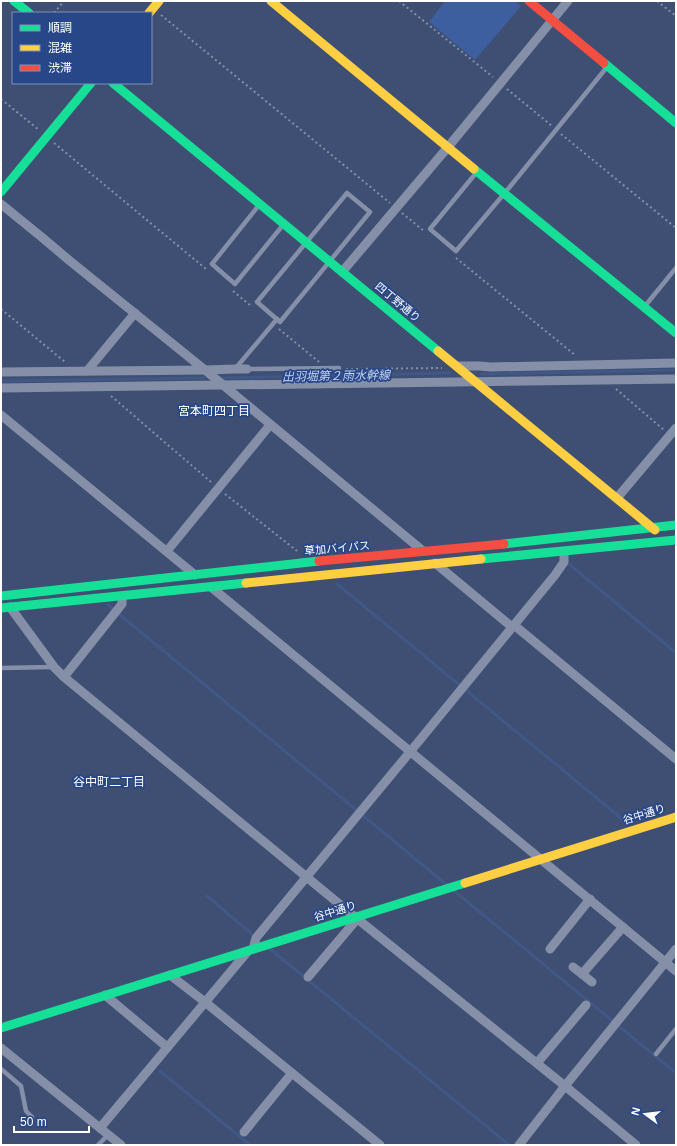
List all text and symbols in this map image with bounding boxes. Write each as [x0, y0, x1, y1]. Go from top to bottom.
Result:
legend [12, 12, 152, 84]
text: 順調 [48, 21, 72, 35]
text: 混雑 [48, 41, 72, 55]
text: 渋滞 [48, 61, 72, 75]
street label: 四丁野通り [373, 280, 423, 324]
water label: 出羽堀第２雨水幹線 [282, 368, 392, 384]
district label: 宮本町四丁目 [178, 404, 250, 418]
street label: 草加バイパス [304, 539, 370, 557]
district label: 谷中町二丁目 [73, 775, 145, 789]
street label: 谷中通り [621, 802, 667, 826]
street label: 谷中通り [312, 899, 358, 923]
north arrow [625, 1094, 665, 1134]
text: N [629, 1106, 642, 1117]
scale bar [14, 1108, 89, 1134]
text: 50 m [20, 1115, 47, 1129]

